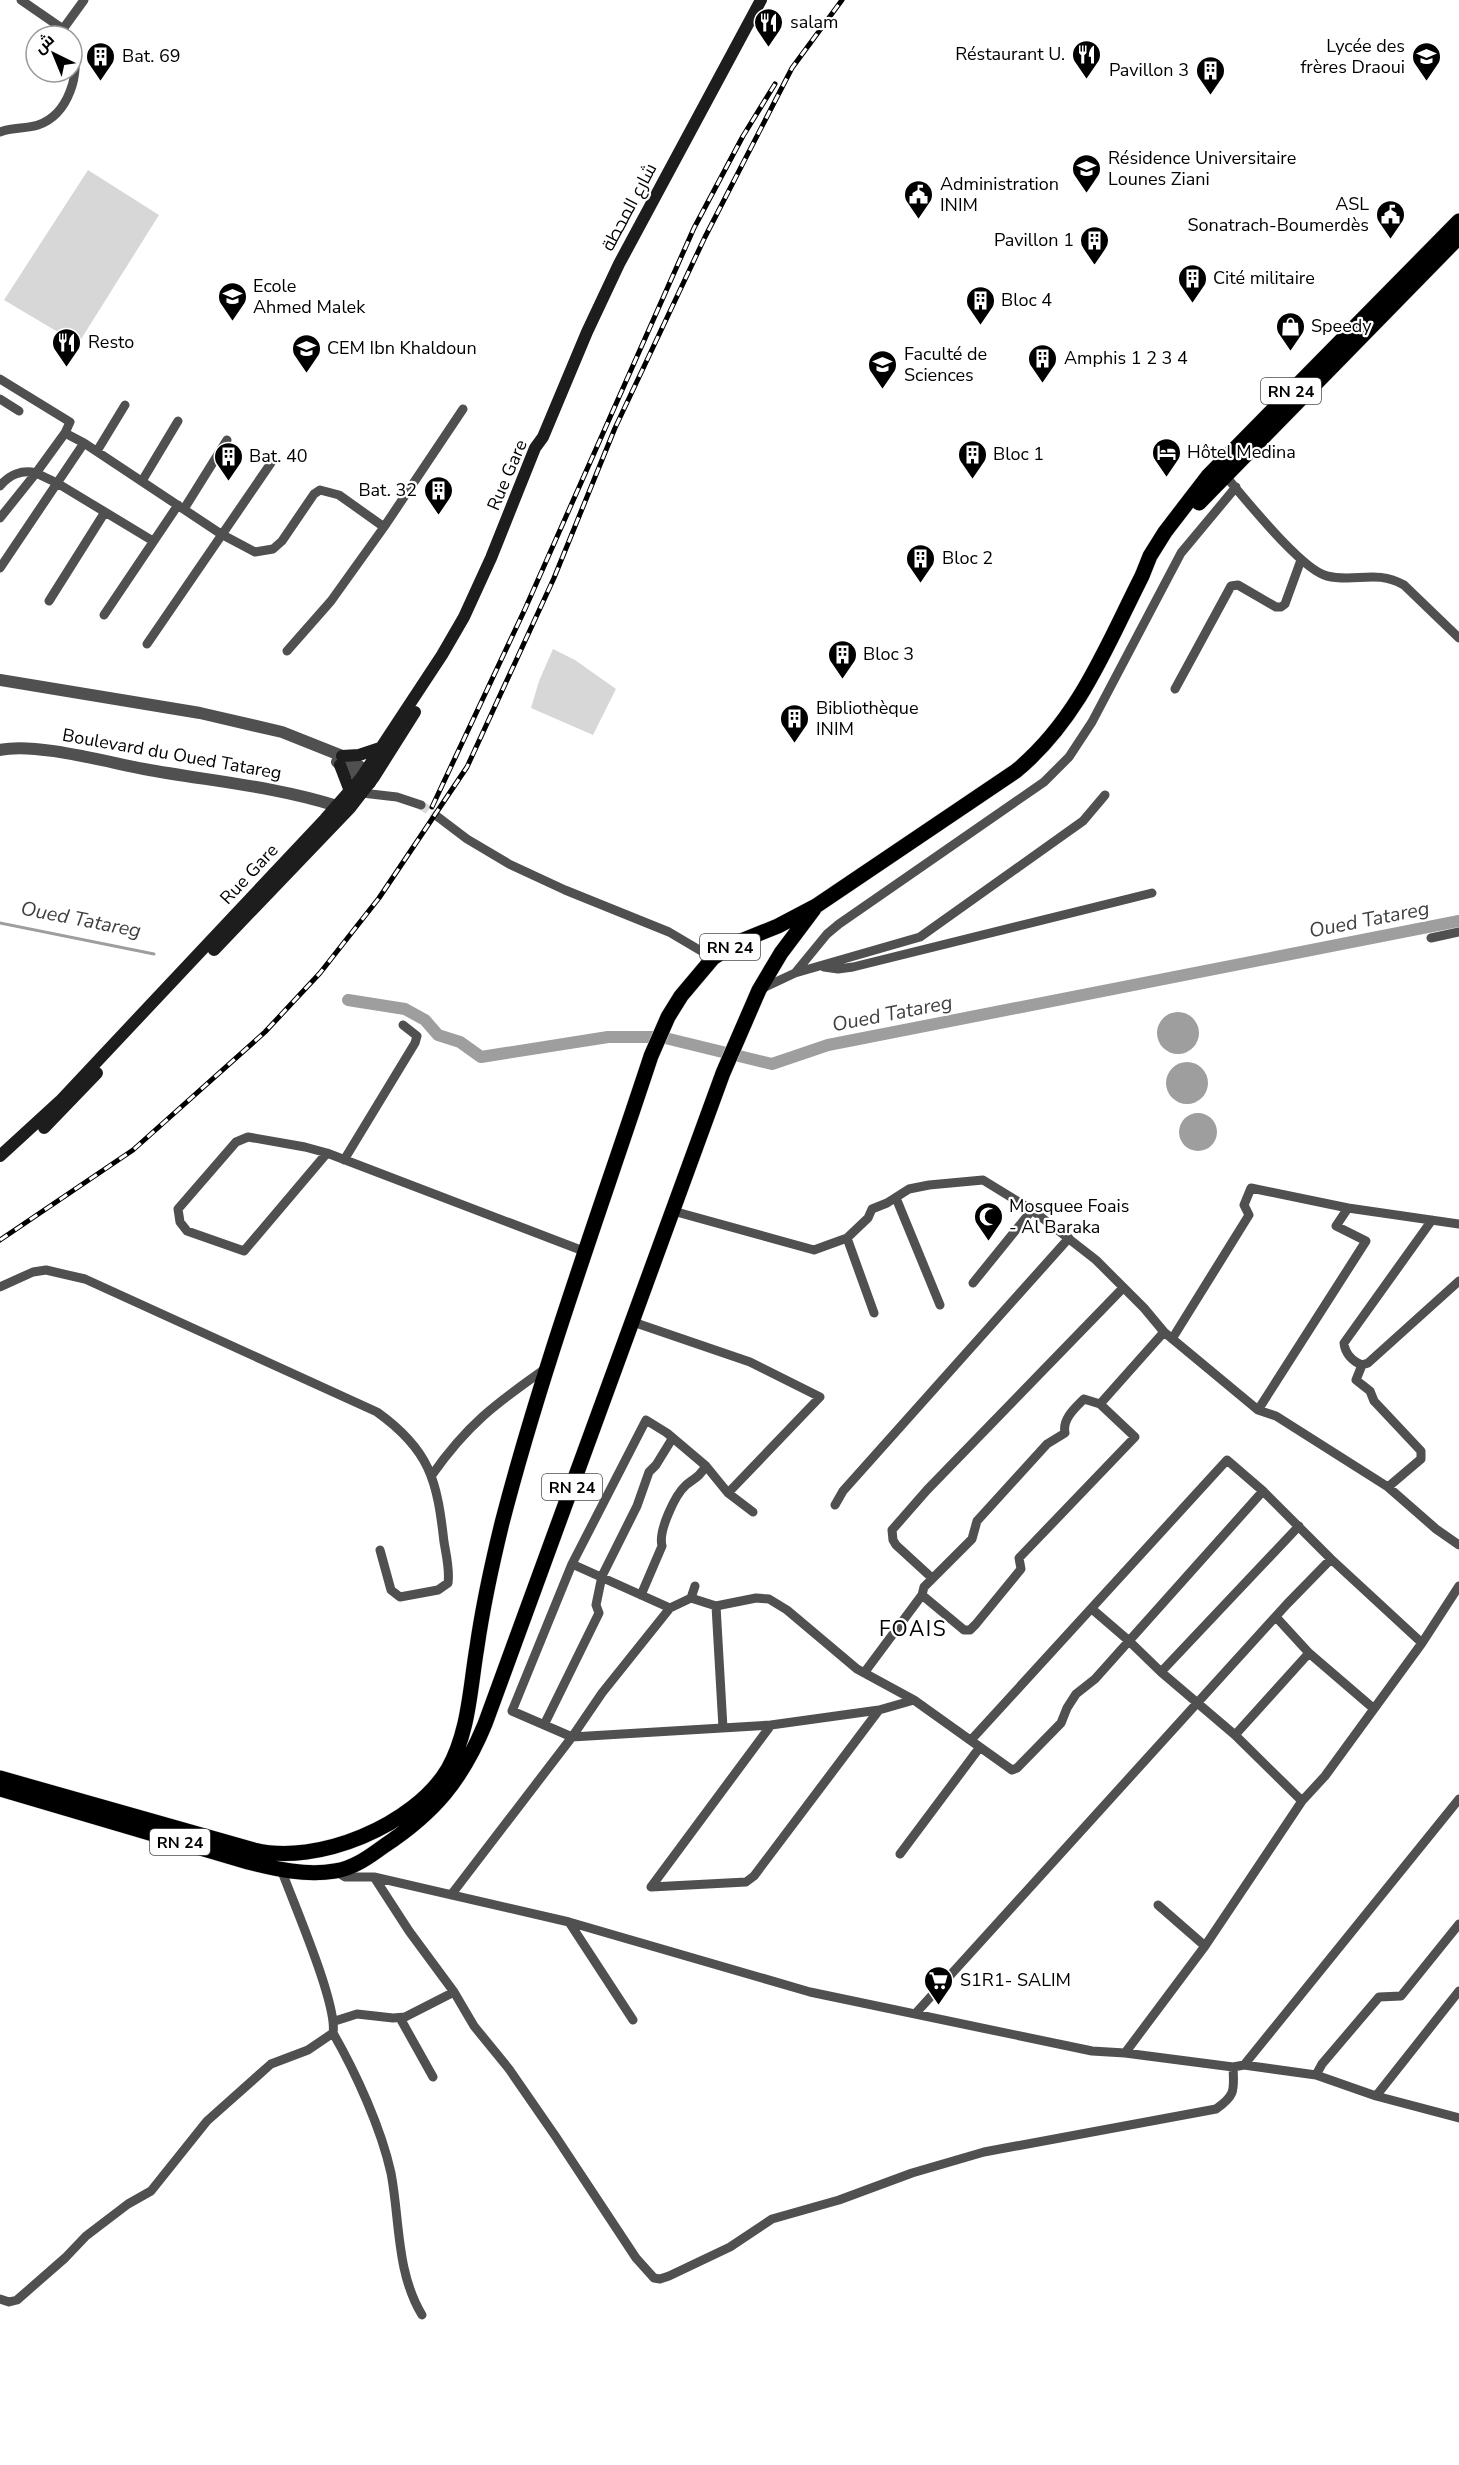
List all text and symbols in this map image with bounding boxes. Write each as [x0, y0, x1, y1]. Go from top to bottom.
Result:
restaurant icon: salam [753, 6, 785, 48]
place label: salam [790, 10, 838, 34]
north arrow [24, 24, 84, 84]
text: ش [29, 29, 59, 59]
place label: Lycée des frères Draoui [1300, 34, 1405, 79]
restaurant icon: Réstaurant U. [1070, 38, 1102, 80]
building icon: Bat. 69 [85, 40, 117, 82]
school or university icon: Lycée des frères Draoui [1410, 40, 1442, 82]
place label: Réstaurant U. [955, 42, 1065, 66]
place label: Bat. 69 [122, 44, 181, 68]
building icon: Pavillon 3 [1194, 54, 1226, 96]
place label: Pavillon 3 [1109, 58, 1189, 82]
place label: Résidence Universitaire Lounes Ziani [1108, 146, 1296, 191]
school or university icon: Résidence Universitaire Lounes Ziani [1071, 152, 1103, 194]
street label: شارع المحطة [596, 159, 662, 255]
place label: Administration INIM [940, 172, 1059, 217]
public building icon: Administration INIM [903, 178, 935, 220]
place label: ASL Sonatrach-Boumerdès [1187, 192, 1369, 237]
public building icon: ASL Sonatrach-Boumerdès [1374, 198, 1406, 240]
building icon: Pavillon 1 [1079, 224, 1111, 266]
place label: Pavillon 1 [994, 228, 1074, 252]
building icon: Cité militaire [1176, 262, 1208, 304]
place label: Cité militaire [1213, 266, 1315, 290]
place label: Ecole Ahmed Malek [253, 274, 366, 319]
school or university icon: Ecole Ahmed Malek [216, 280, 248, 322]
building icon: Bloc 4 [964, 284, 996, 326]
place label: Bloc 4 [1001, 288, 1052, 312]
shop icon: Speedy [1274, 310, 1306, 352]
place label: Speedy [1311, 314, 1372, 338]
restaurant icon: Resto [51, 326, 83, 368]
place label: Resto [88, 330, 134, 354]
school or university icon: CEM Ibn Khaldoun [290, 332, 322, 374]
place label: CEM Ibn Khaldoun [327, 336, 477, 360]
place label: Faculté de Sciences [904, 342, 987, 387]
building icon: Amphis 1 2 3 4 [1027, 342, 1059, 384]
place label: Amphis 1 2 3 4 [1064, 346, 1188, 370]
school or university icon: Faculté de Sciences [867, 348, 899, 390]
road number: RN 24 [1261, 378, 1321, 404]
street label: Rue Gare [481, 436, 533, 514]
hotel icon: Hôtel Medina [1150, 436, 1182, 478]
building icon: Bloc 1 [956, 438, 988, 480]
building icon: Bat. 40 [212, 440, 244, 482]
place label: Hôtel Medina [1187, 440, 1296, 464]
place label: Bloc 1 [993, 442, 1044, 466]
place label: Bat. 40 [249, 444, 308, 468]
building icon: Bat. 32 [422, 474, 454, 516]
place label: Bat. 32 [358, 478, 417, 502]
building icon: Bloc 2 [905, 542, 937, 584]
place label: Bloc 2 [942, 546, 993, 570]
building icon: Bloc 3 [826, 638, 858, 680]
place label: Bloc 3 [863, 642, 914, 666]
place label: Bibliothèque INIM [816, 696, 919, 741]
building icon: Bibliothèque INIM [779, 702, 811, 744]
street label: Boulevard du Oued Tatareg [61, 723, 283, 785]
street label: Rue Gare [215, 838, 283, 910]
water label: Oued Tatareg [18, 895, 143, 944]
water label: Oued Tatareg [1307, 895, 1432, 944]
road number: RN 24 [700, 934, 760, 960]
water label: Oued Tatareg [830, 989, 955, 1038]
place label: Mosquee Foais - Al Baraka [1009, 1194, 1129, 1239]
mosque icon: Mosquee Foais - Al Baraka [972, 1200, 1004, 1242]
road number: RN 24 [542, 1474, 602, 1500]
district label: FOAIS [879, 1615, 947, 1643]
road number: RN 24 [150, 1829, 210, 1855]
supermarket icon: S1R1- SALIM [923, 1964, 955, 2006]
place label: S1R1- SALIM [960, 1968, 1071, 1992]

